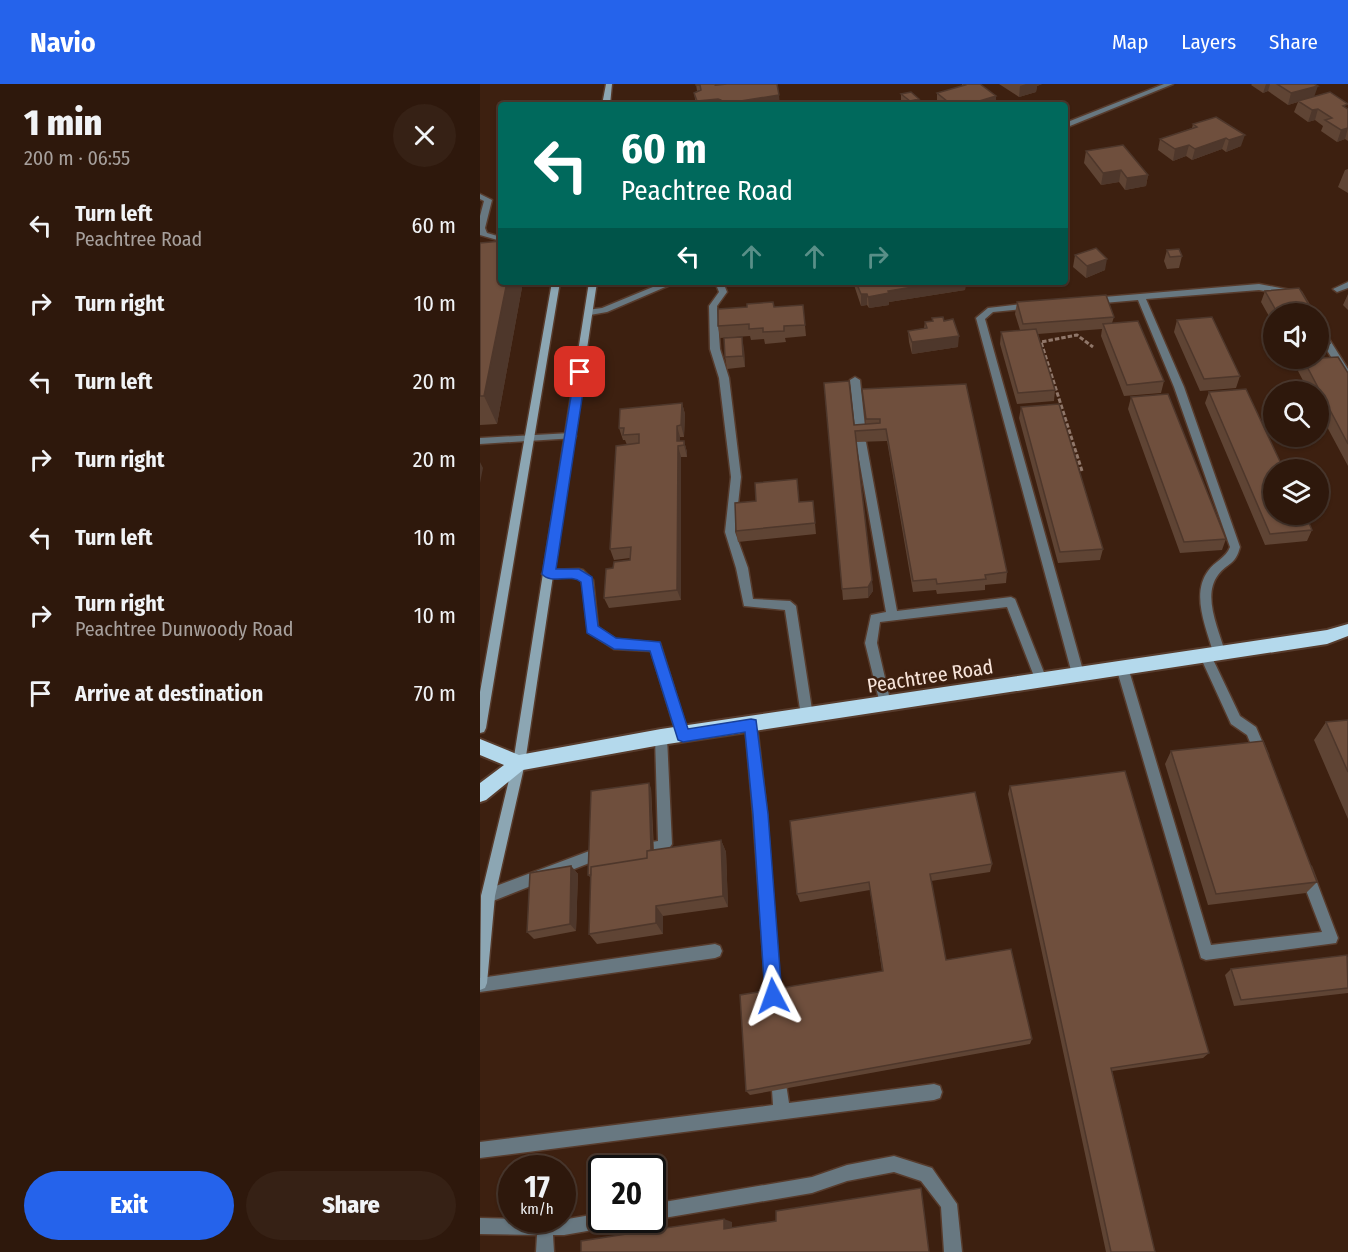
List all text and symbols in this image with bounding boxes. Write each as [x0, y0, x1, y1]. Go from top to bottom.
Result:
text: Navio [30, 26, 96, 59]
text: Map [1112, 29, 1148, 55]
text: Layers [1181, 29, 1236, 55]
text: Share [1269, 29, 1318, 55]
text: 1 min [24, 101, 102, 145]
button: close [393, 104, 456, 167]
text: 60 m [621, 124, 707, 174]
icon: left [522, 126, 600, 204]
text: 200 m · 06:55 [24, 146, 130, 170]
text: Peachtree Road [621, 175, 793, 207]
text: Turn left [75, 200, 153, 227]
icon: left [24, 209, 57, 242]
text: 60 m [412, 212, 456, 239]
text: Peachtree Road [75, 227, 202, 251]
icon: left [672, 240, 705, 273]
icon: ahead [735, 240, 768, 273]
icon: ahead [798, 240, 831, 273]
icon: right [861, 240, 894, 273]
icon: right [24, 287, 57, 320]
text: Turn right [75, 290, 164, 317]
text: 10 m [414, 290, 456, 317]
map controls [1263, 303, 1329, 525]
button: sound [1263, 303, 1329, 369]
pin [554, 346, 605, 397]
icon: arrive [563, 355, 596, 388]
icon: left [24, 365, 57, 398]
text: Turn left [75, 368, 153, 395]
text: 20 m [413, 368, 456, 395]
button: search [1263, 381, 1329, 447]
icon: right [24, 443, 57, 476]
text: Turn right [75, 446, 164, 473]
text: 20 m [413, 446, 456, 473]
button: layers [1263, 459, 1329, 525]
icon: left [24, 521, 57, 554]
text: Turn left [75, 524, 153, 551]
text: 10 m [414, 524, 456, 551]
text: Turn right [75, 590, 164, 617]
icon: right [24, 599, 57, 632]
text: 10 m [414, 602, 456, 629]
text: Peachtree Dunwoody Road [75, 617, 293, 641]
street label: Peachtree Road [865, 654, 995, 698]
icon: arrive [24, 677, 57, 710]
text: Arrive at destination [75, 680, 263, 707]
text: 70 m [414, 680, 456, 707]
position arrow [741, 964, 805, 1028]
speed limit sign: 20 [588, 1155, 666, 1233]
text: 17 [524, 1169, 550, 1205]
button: Exit [24, 1171, 234, 1240]
button: Share [246, 1171, 456, 1240]
text: km/h [520, 1200, 554, 1218]

